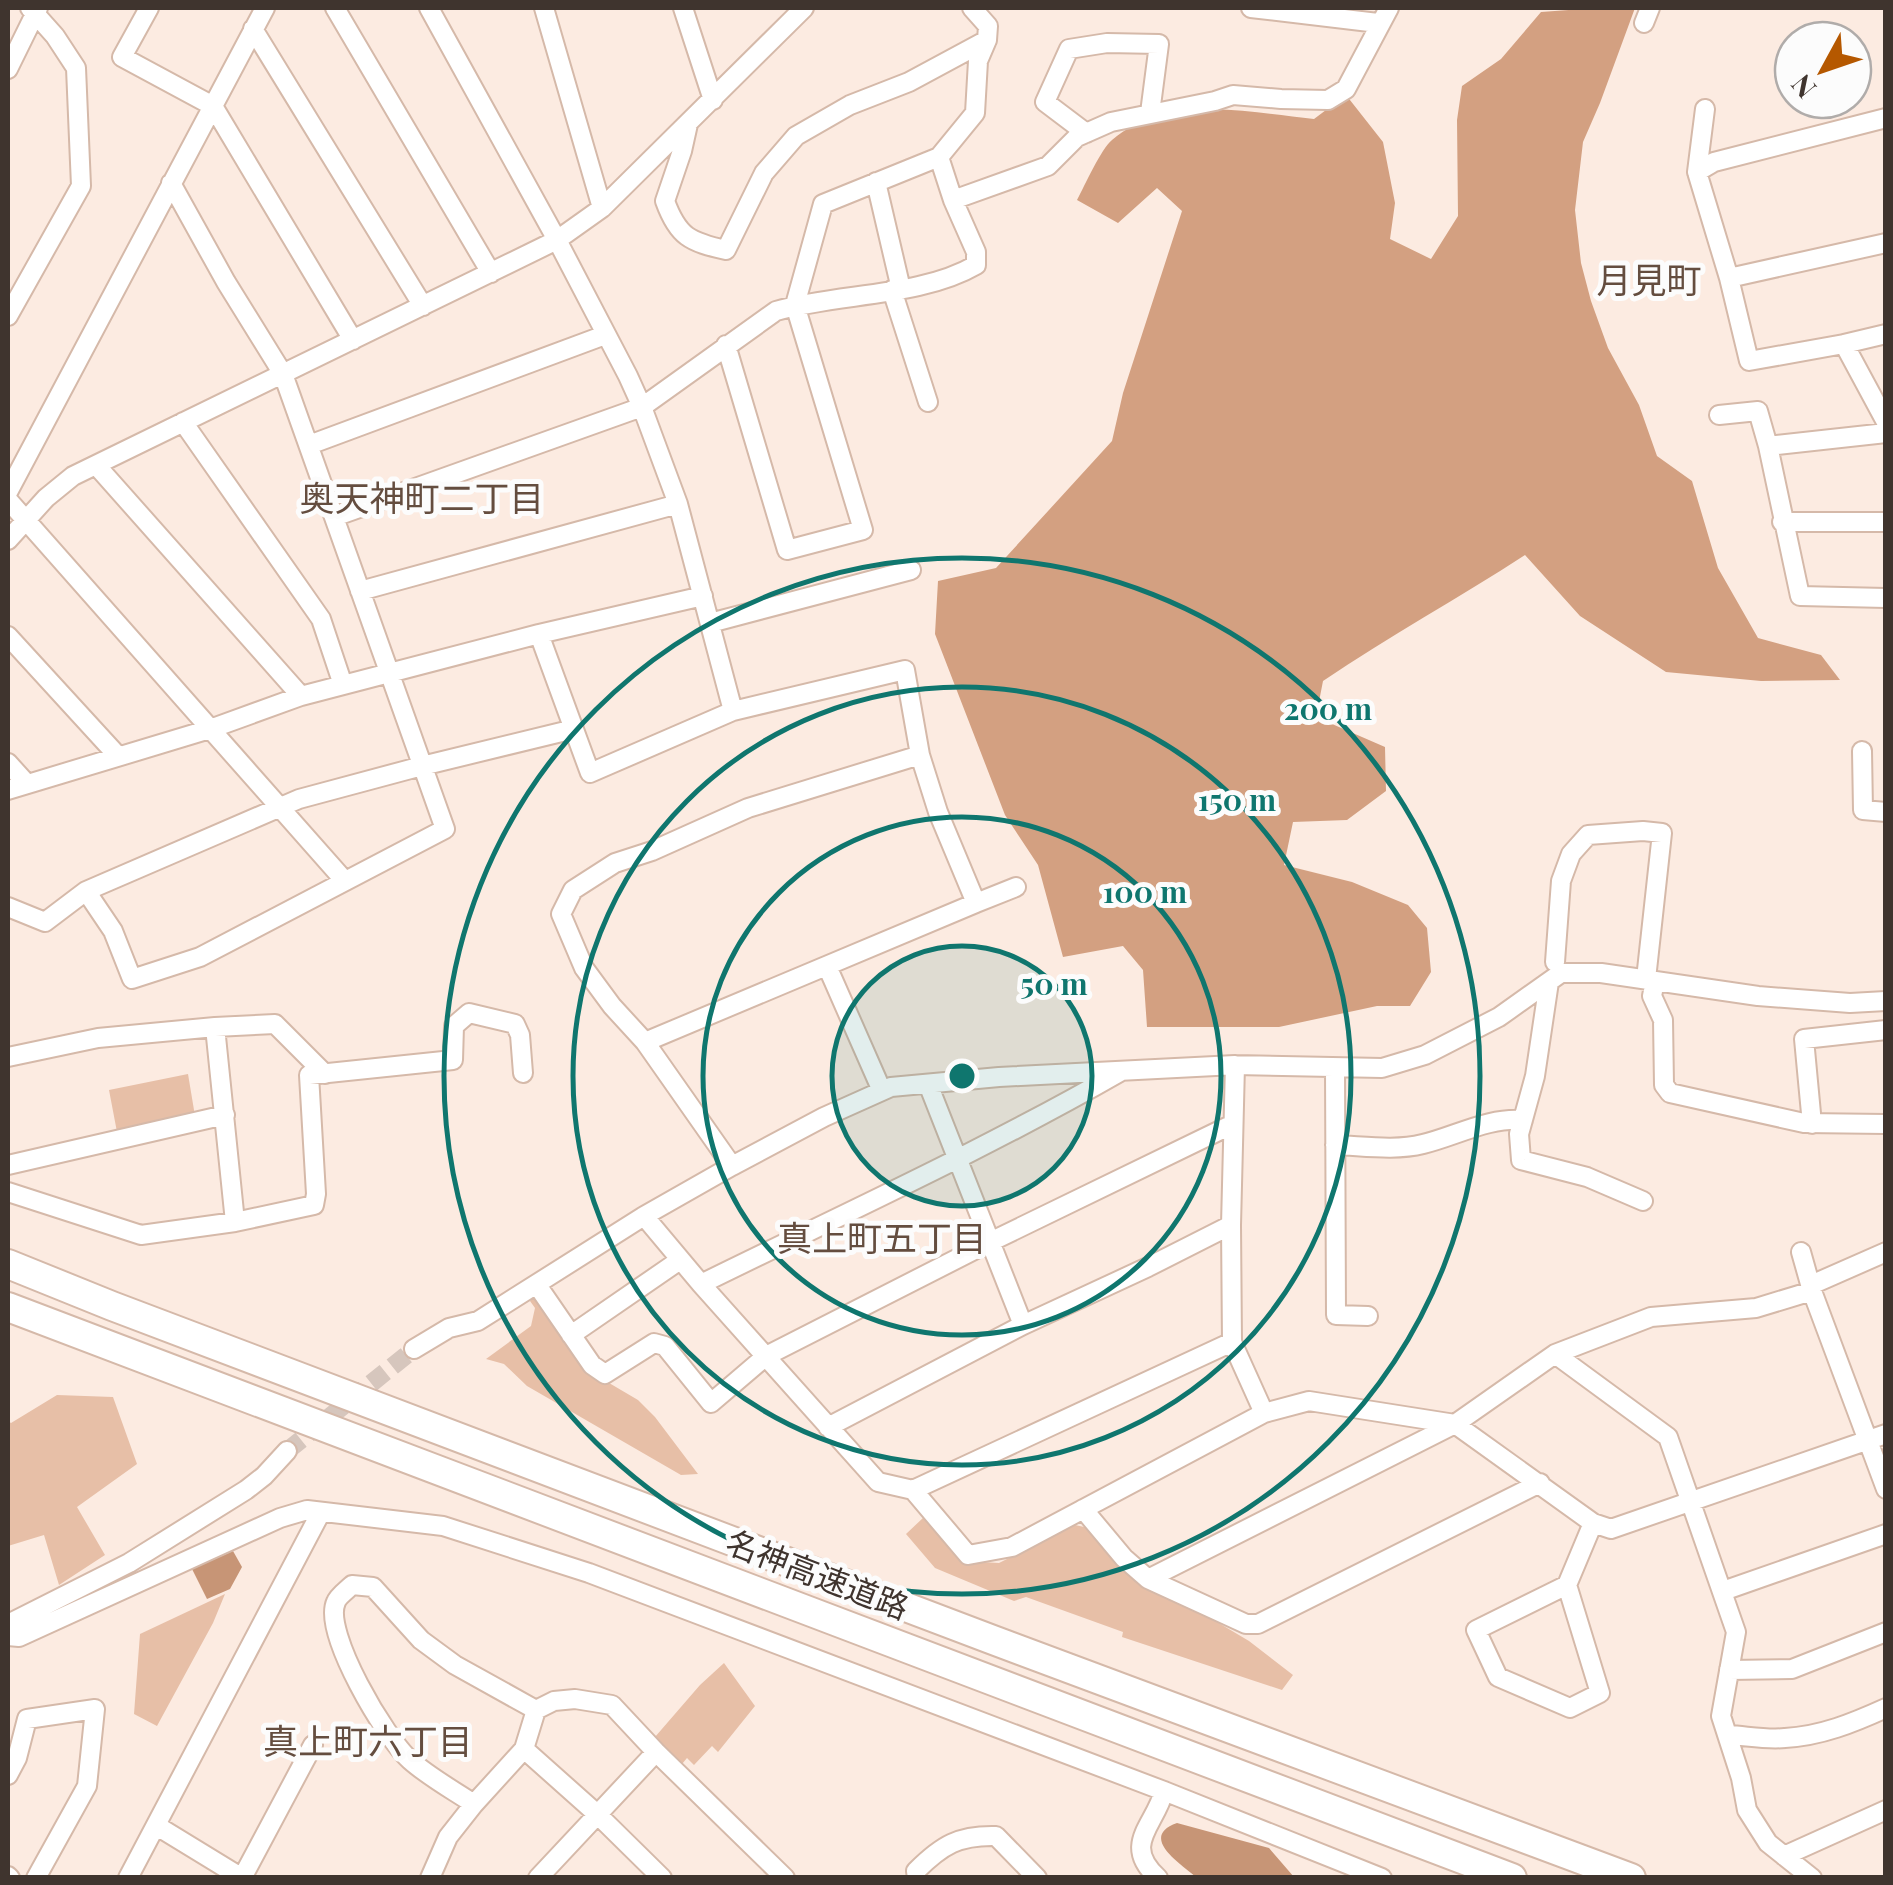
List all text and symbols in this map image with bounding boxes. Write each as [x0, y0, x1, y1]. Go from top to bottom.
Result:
north arrow [1773, 20, 1873, 120]
text: N [1782, 67, 1823, 107]
district label: 月見町 [1596, 255, 1702, 302]
district label: 奥天神町二丁目 [299, 473, 545, 520]
text: 200 m [1284, 688, 1372, 728]
text: 150 m [1198, 779, 1276, 819]
text: 100 m [1103, 871, 1187, 911]
text: 50 m [1020, 963, 1088, 1003]
centre of rings [944, 1058, 980, 1094]
district label: 真上町五丁目 [777, 1213, 987, 1260]
street label: 名神高速道路 [721, 1519, 915, 1627]
district label: 真上町六丁目 [263, 1716, 473, 1763]

